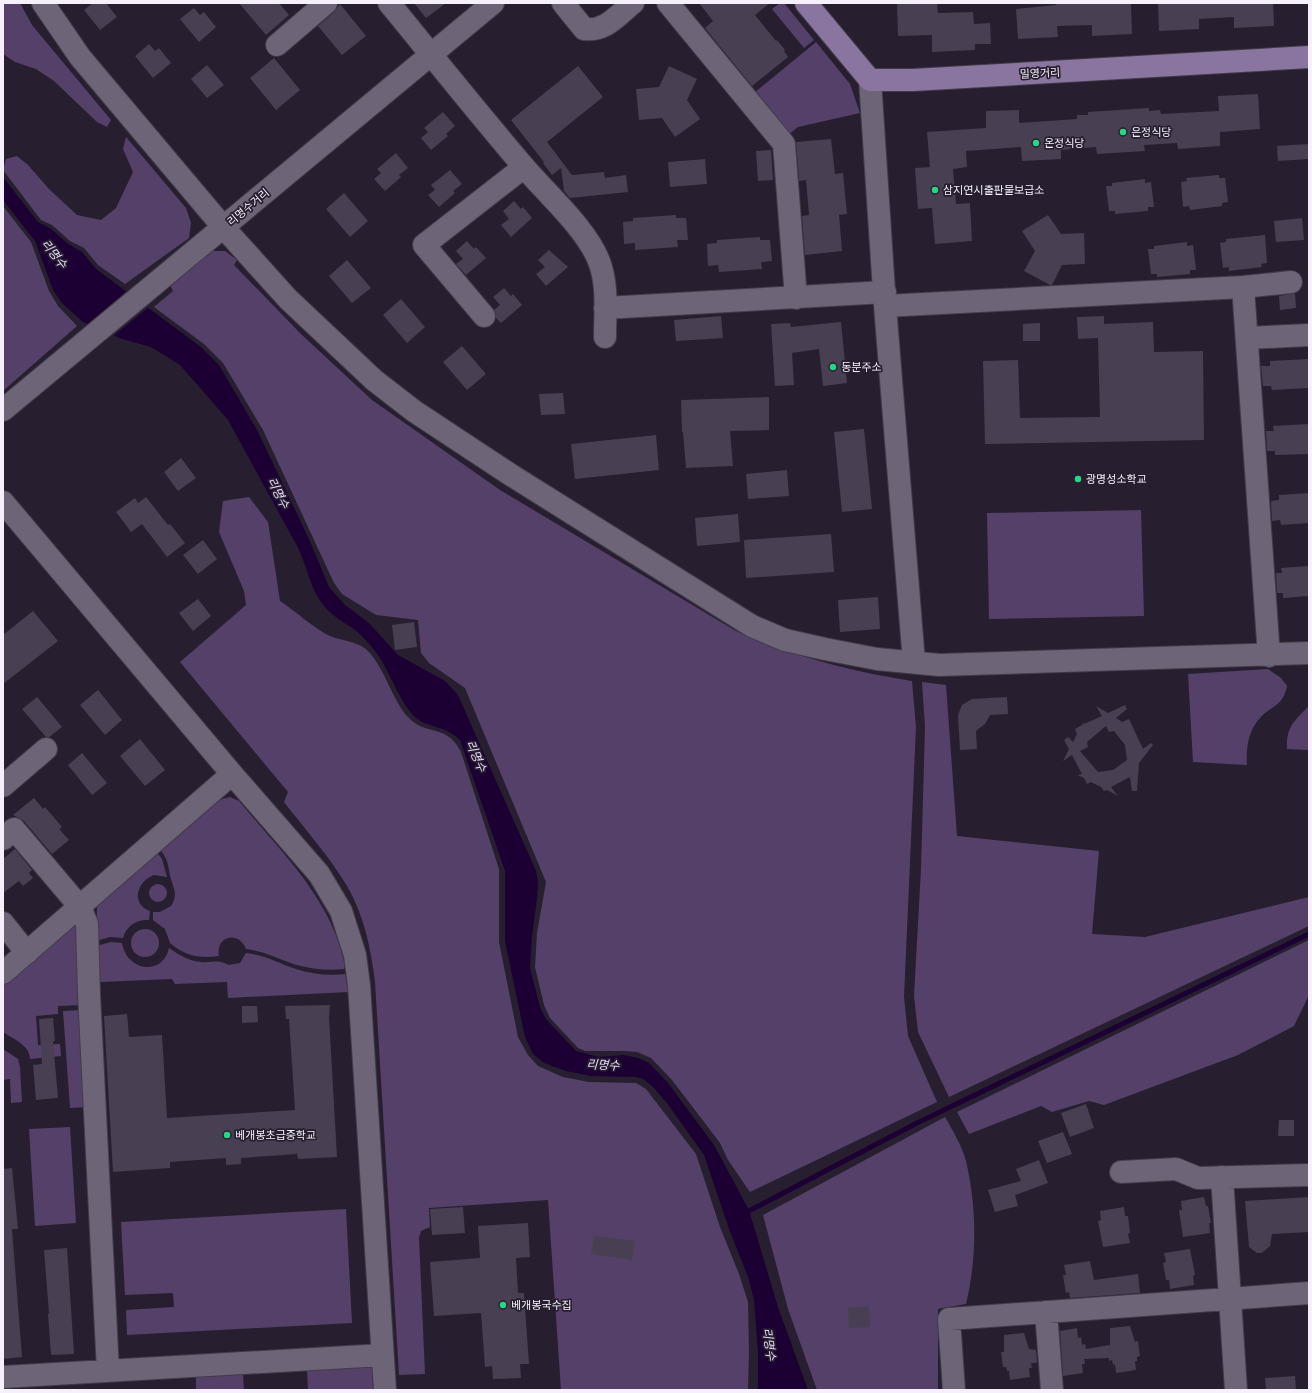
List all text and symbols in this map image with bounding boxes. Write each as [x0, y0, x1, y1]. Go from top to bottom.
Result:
street label: 밀영거리 [1019, 66, 1061, 81]
place label: 은정식당 [1131, 126, 1171, 139]
marker: 은정식당 [1118, 127, 1128, 137]
place label: 온정식당 [1044, 137, 1084, 150]
marker: 온정식당 [1031, 138, 1041, 148]
place label: 삼지연시출판물보급소 [943, 184, 1044, 197]
marker: 삼지연시출판물보급소 [930, 185, 940, 195]
street label: 리명수거리 [225, 186, 272, 229]
water label: 리명수 [38, 237, 70, 272]
place label: 동분주소 [841, 361, 881, 374]
marker: 동분주소 [828, 362, 838, 372]
place label: 광명성소학교 [1086, 473, 1147, 486]
marker: 광명성소학교 [1073, 474, 1083, 484]
water label: 리명수 [264, 475, 292, 512]
water label: 리명수 [463, 738, 489, 775]
water label: 리명수 [586, 1057, 621, 1073]
place label: 베개봉초급중학교 [235, 1129, 316, 1142]
marker: 베개봉초급중학교 [222, 1130, 232, 1140]
place label: 베개봉국수집 [511, 1299, 572, 1312]
marker: 베개봉국수집 [498, 1300, 508, 1310]
water label: 리명수 [760, 1327, 778, 1362]

